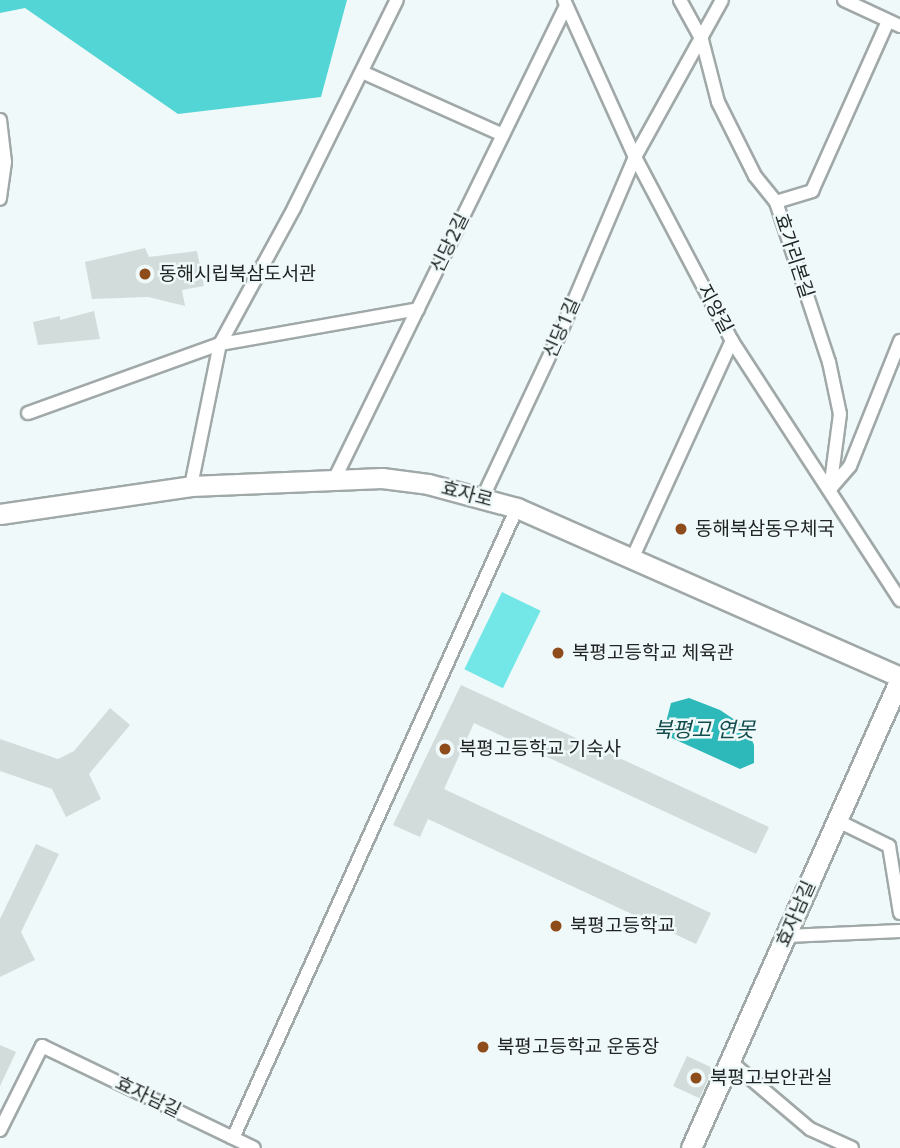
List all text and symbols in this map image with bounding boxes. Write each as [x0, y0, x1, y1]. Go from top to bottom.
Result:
street label: 신당2길 [426, 210, 474, 276]
street label: 효가리본길 [770, 211, 818, 301]
place label: 동해시립북삼도서관 [159, 263, 316, 285]
marker: 동해시립북삼도서관 [137, 266, 153, 282]
street label: 지양길 [693, 280, 737, 338]
street label: 신당1길 [539, 294, 585, 362]
street label: 효자로 [439, 476, 495, 512]
place label: 동해북삼동우체국 [695, 518, 835, 540]
marker: 동해북삼동우체국 [673, 521, 689, 537]
place label: 북평고등학교 체육관 [572, 642, 734, 664]
marker: 북평고등학교 체육관 [550, 645, 566, 661]
water label: 북평고 연못 [653, 716, 755, 742]
place label: 북평고등학교 기숙사 [459, 738, 621, 760]
marker: 북평고등학교 기숙사 [437, 741, 453, 757]
street label: 효자남길 [771, 877, 821, 951]
place label: 북평고등학교 [570, 915, 675, 937]
marker: 북평고등학교 [548, 918, 564, 934]
place label: 북평고등학교 운동장 [497, 1036, 659, 1058]
marker: 북평고등학교 운동장 [475, 1039, 491, 1055]
place label: 북평고보안관실 [710, 1067, 832, 1089]
marker: 북평고보안관실 [688, 1070, 704, 1086]
street label: 효자남길 [112, 1071, 184, 1123]

